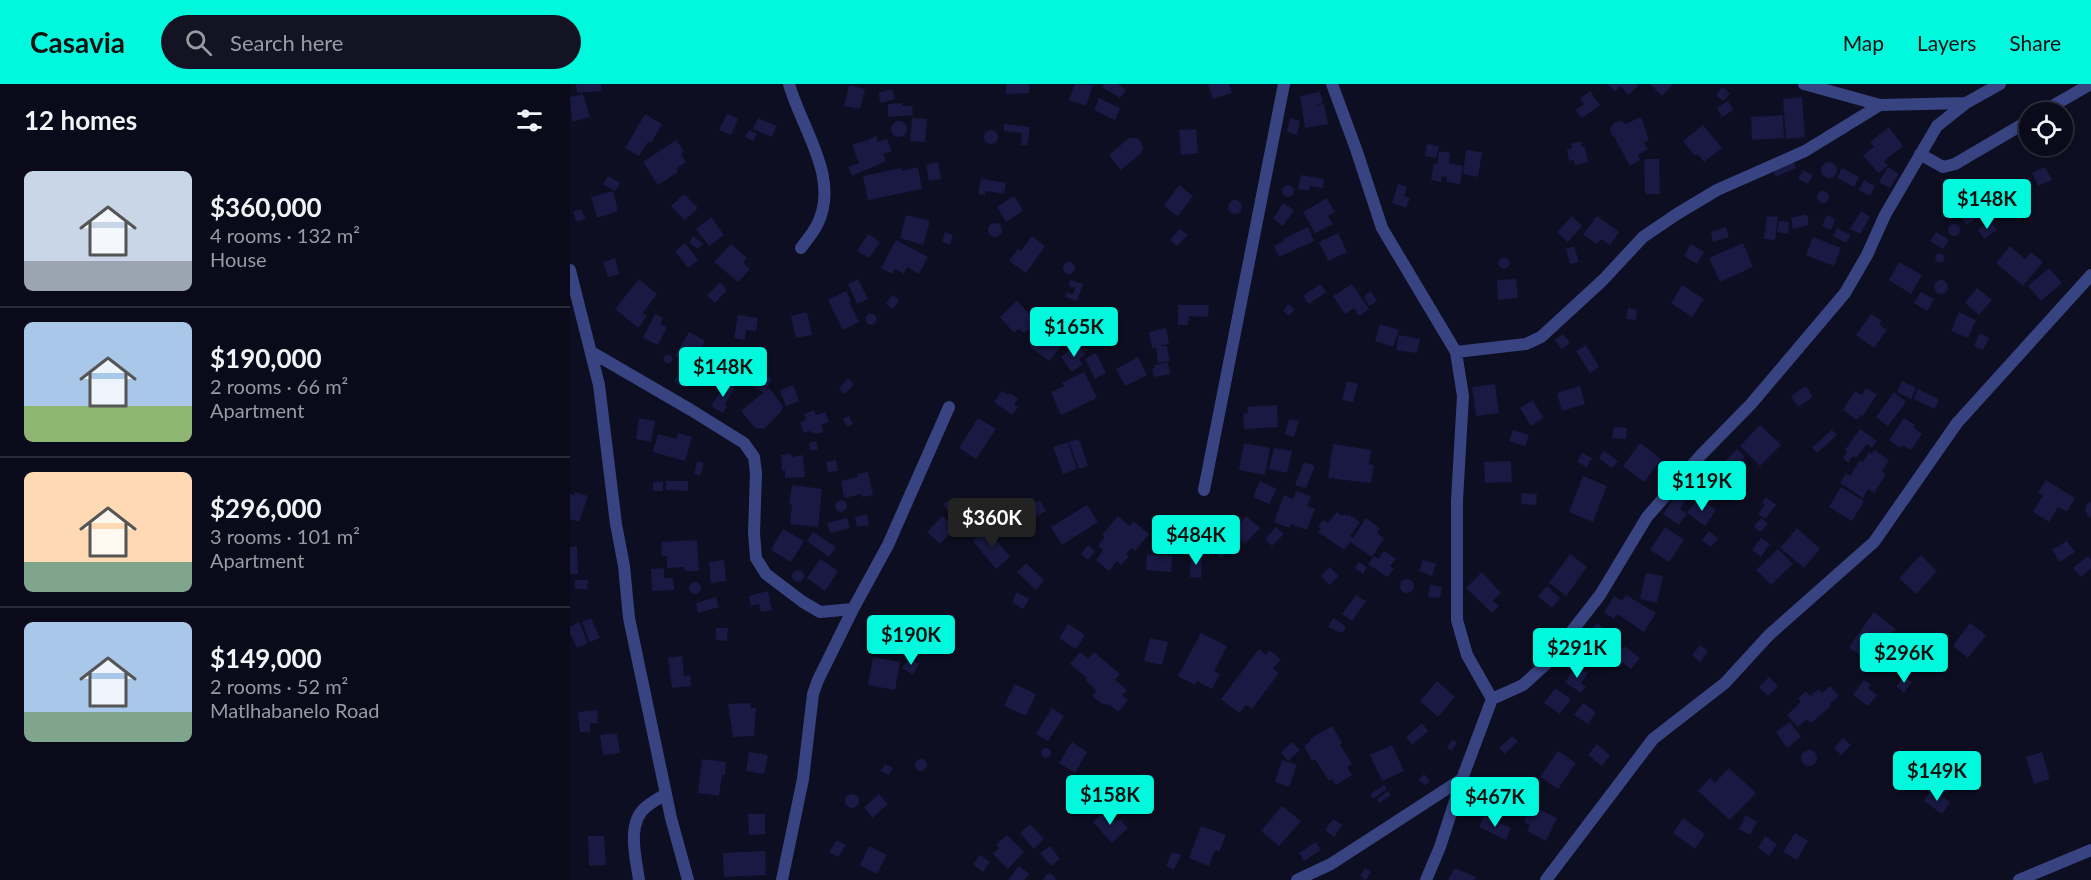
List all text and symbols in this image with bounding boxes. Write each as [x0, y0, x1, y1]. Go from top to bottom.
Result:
search box [161, 15, 581, 69]
text: Casavia [30, 25, 125, 59]
icon: search [182, 26, 215, 59]
text: Search here [230, 29, 344, 56]
text: Map [1843, 30, 1884, 55]
text: Layers [1917, 30, 1976, 55]
text: Share [2009, 30, 2061, 55]
map controls [2019, 102, 2073, 156]
button: locate [2019, 102, 2073, 156]
text: 12 homes [24, 104, 137, 136]
icon: filters [513, 104, 546, 137]
pin: $148K [1945, 179, 2029, 230]
text: $148K [1957, 186, 2017, 210]
text: $360,000 [210, 191, 322, 223]
icon: home [72, 195, 144, 267]
text: 4 rooms · 132 m² [210, 223, 360, 247]
text: House [210, 247, 267, 271]
pin: $165K [1032, 307, 1116, 358]
text: $165K [1044, 314, 1104, 338]
text: $190,000 [210, 342, 322, 374]
icon: home [72, 346, 144, 418]
pin: $148K [681, 347, 765, 398]
text: $148K [693, 354, 753, 378]
text: 2 rooms · 66 m² [210, 374, 348, 398]
text: Apartment [210, 398, 304, 422]
pin: $119K [1660, 461, 1744, 512]
text: $119K [1672, 468, 1732, 492]
text: $296,000 [210, 492, 322, 524]
icon: home [72, 496, 144, 568]
pin: $360K [950, 498, 1034, 549]
text: $360K [962, 505, 1022, 529]
pin: $484K [1154, 515, 1238, 566]
text: $484K [1166, 522, 1226, 546]
text: 3 rooms · 101 m² [210, 524, 360, 548]
text: Apartment [210, 548, 304, 572]
pin: $190K [869, 615, 953, 666]
text: $190K [881, 622, 941, 646]
pin: $291K [1535, 628, 1619, 679]
pin: $296K [1862, 633, 1946, 684]
text: $291K [1547, 635, 1607, 659]
text: $296K [1874, 640, 1934, 664]
text: $149,000 [210, 642, 322, 674]
icon: home [72, 646, 144, 718]
text: 2 rooms · 52 m² [210, 674, 348, 698]
text: Matlhabanelo Road [210, 698, 379, 722]
pin: $149K [1895, 751, 1979, 802]
text: $149K [1907, 758, 1967, 782]
pin: $158K [1068, 775, 1152, 826]
pin: $467K [1453, 777, 1537, 828]
text: $158K [1080, 782, 1140, 806]
text: $467K [1465, 784, 1525, 808]

